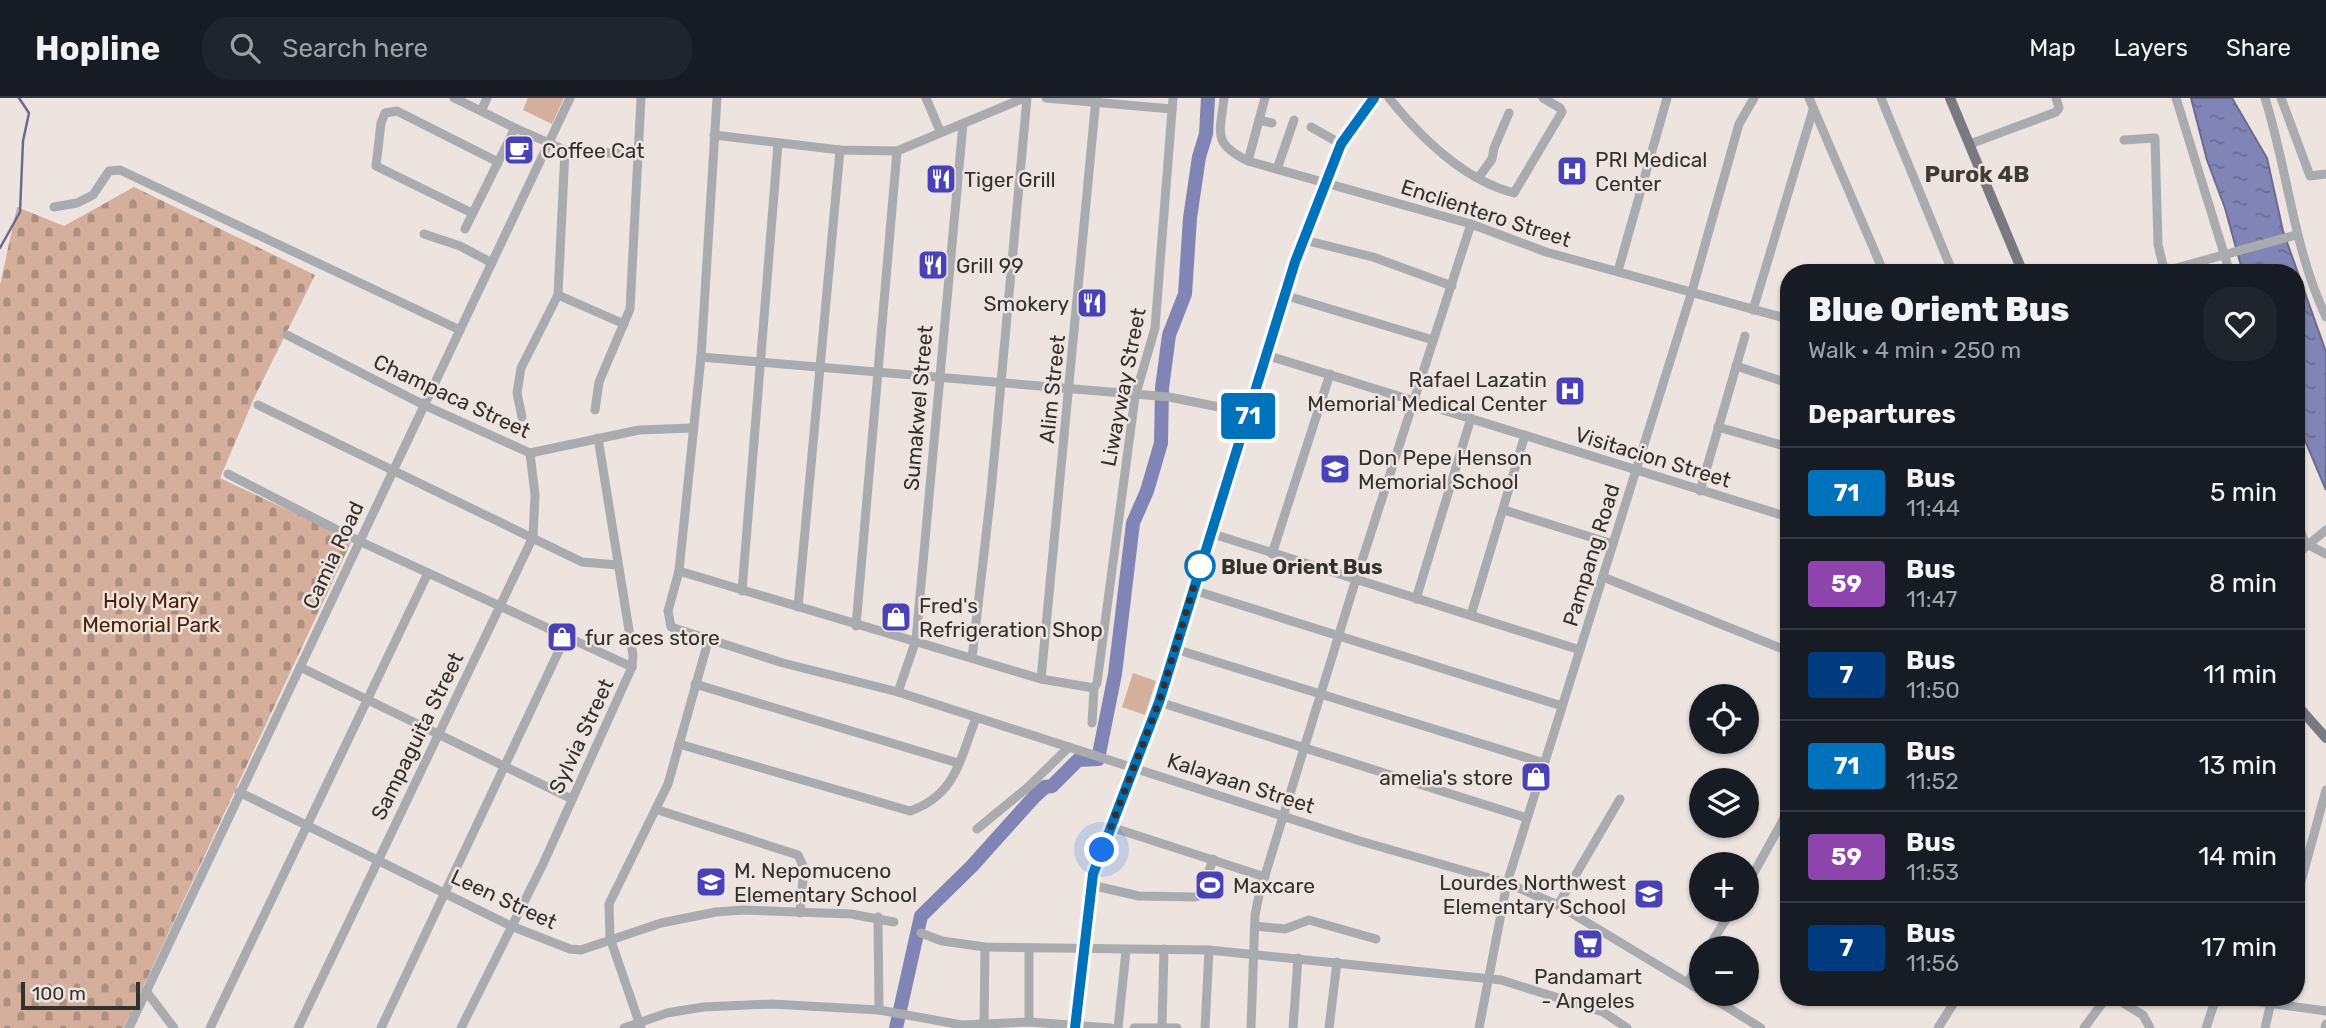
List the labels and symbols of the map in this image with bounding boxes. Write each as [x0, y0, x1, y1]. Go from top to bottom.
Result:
cafe icon: Coffee Cat [502, 133, 536, 167]
place label: Coffee Cat [542, 138, 645, 163]
place label: PRI Medical Center [1595, 147, 1707, 196]
hospital icon: PRI Medical Center [1555, 154, 1589, 188]
district label: Purok 4B [1925, 160, 2029, 188]
restaurant icon: Tiger Grill [924, 162, 958, 196]
place label: Tiger Grill [964, 167, 1056, 192]
street label: Enclientero Street [1398, 174, 1574, 252]
restaurant icon: Grill 99 [916, 248, 950, 282]
place label: Grill 99 [956, 253, 1024, 278]
restaurant icon: Smokery [1075, 286, 1109, 320]
place label: Smokery [984, 291, 1069, 316]
street label: Liwayway Street [1095, 306, 1151, 468]
street label: Sumakwel Street [898, 324, 938, 492]
street label: Alim Street [1034, 334, 1070, 444]
street label: Champaca Street [370, 349, 534, 443]
place label: Rafael Lazatin Memorial Medical Center [1307, 367, 1547, 416]
hospital icon: Rafael Lazatin Memorial Medical Center [1553, 374, 1587, 408]
line badge: 71 [1216, 393, 1280, 439]
street label: Visitacion Street [1572, 421, 1734, 493]
place label: Don Pepe Henson Memorial School [1358, 445, 1532, 494]
school or university icon: Don Pepe Henson Memorial School [1318, 452, 1352, 486]
street label: Pampang Road [1557, 481, 1625, 629]
street label: Camia Road [297, 497, 369, 613]
marker: Blue Orient Bus [1185, 551, 1215, 581]
place label: Blue Orient Bus [1221, 554, 1383, 579]
park label: Holy Mary Memorial Park [82, 588, 220, 637]
place label: Fred's Refrigeration Shop [919, 593, 1103, 642]
shop icon: Fred's Refrigeration Shop [879, 600, 913, 634]
shop icon: fur aces store [545, 620, 579, 654]
place label: fur aces store [585, 625, 720, 650]
street label: Sampaguita Street [366, 648, 468, 824]
street label: Sylvia Street [543, 675, 619, 797]
street label: Kalayaan Street [1164, 747, 1318, 819]
shop icon: amelia's store [1519, 760, 1553, 794]
place label: amelia's store [1379, 765, 1513, 790]
your location [1084, 832, 1119, 867]
place label: M. Nepomuceno Elementary School [734, 858, 917, 907]
street label: Leen Street [447, 864, 561, 934]
school or university icon: M. Nepomuceno Elementary School [694, 865, 728, 899]
sports icon: Maxcare [1193, 868, 1227, 902]
place label: Lourdes Northwest Elementary School [1439, 870, 1626, 919]
place label: Maxcare [1233, 873, 1315, 898]
school or university icon: Lourdes Northwest Elementary School [1632, 877, 1666, 911]
supermarket icon: Pandamart - Angeles [1571, 927, 1605, 961]
place label: Pandamart - Angeles [1534, 964, 1642, 1013]
scale bar [21, 979, 140, 1011]

